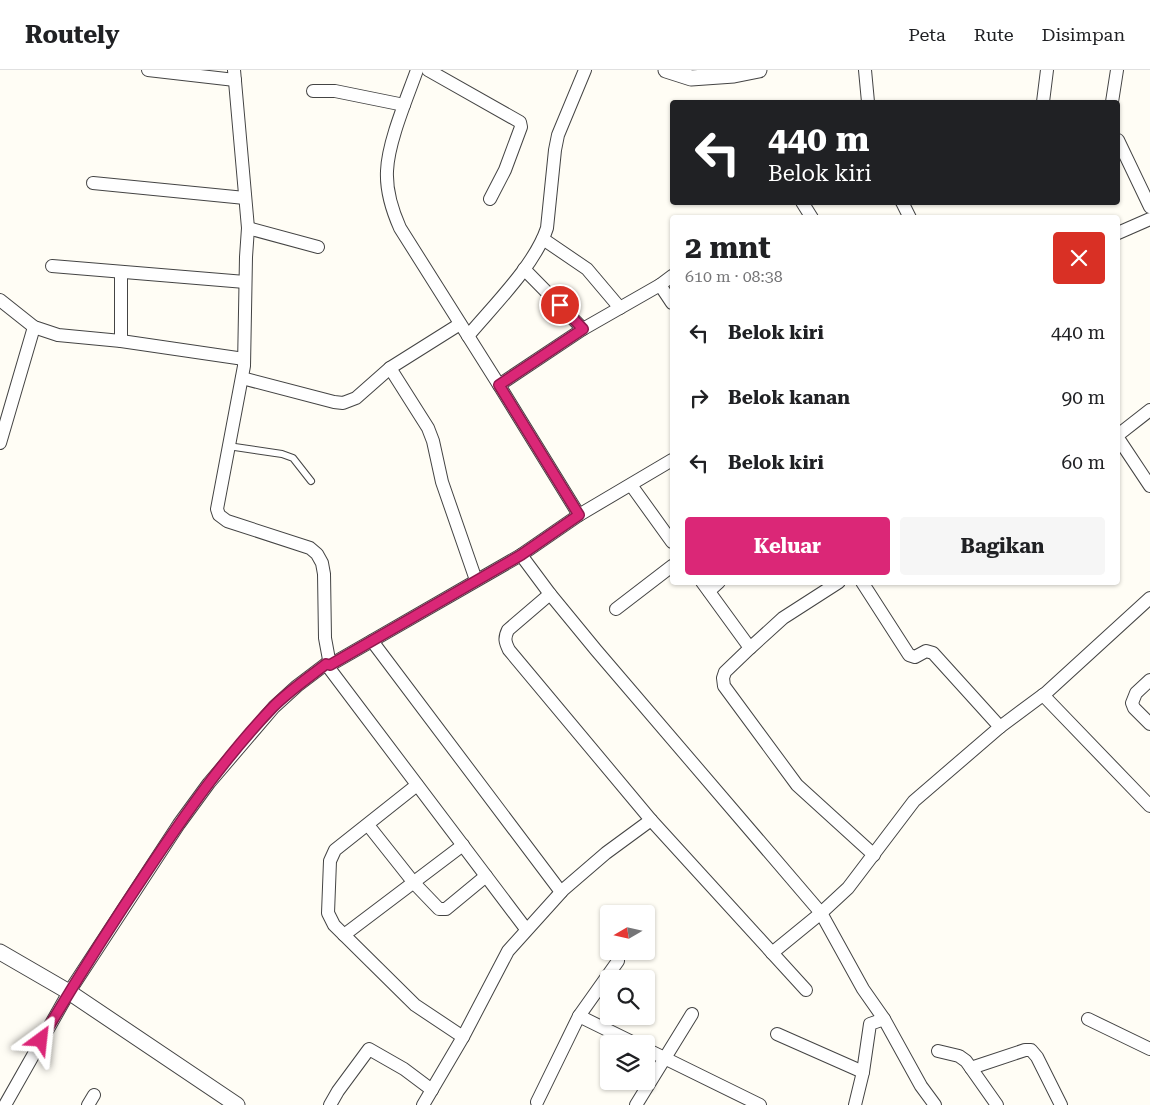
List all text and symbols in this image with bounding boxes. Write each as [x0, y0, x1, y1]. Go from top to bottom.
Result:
text: Routely [25, 21, 120, 49]
text: Peta [908, 24, 946, 45]
text: Rute [974, 24, 1014, 45]
text: Disimpan [1042, 24, 1125, 45]
text: 440 m [768, 119, 869, 160]
icon: left [685, 120, 750, 185]
text: Belok kiri [768, 161, 872, 186]
text: 2 mnt [685, 230, 771, 265]
button: close [1053, 232, 1105, 284]
text: 610 m · 08:38 [685, 267, 783, 286]
pin [539, 284, 581, 326]
icon: arrive [546, 291, 574, 319]
icon: left [685, 319, 713, 347]
text: Belok kiri [728, 321, 824, 344]
text: 440 m [1051, 321, 1105, 344]
icon: right [685, 384, 713, 412]
text: Belok kanan [728, 386, 850, 409]
text: 90 m [1062, 386, 1105, 409]
icon: left [685, 449, 713, 477]
text: Belok kiri [728, 451, 824, 474]
text: 60 m [1062, 451, 1105, 474]
button: Keluar [685, 517, 890, 575]
button: Bagikan [900, 517, 1105, 575]
north arrow [600, 905, 655, 960]
map controls [600, 905, 655, 1090]
button: search [600, 970, 655, 1025]
position arrow [14, 1013, 66, 1065]
button: layers [600, 1035, 655, 1090]

